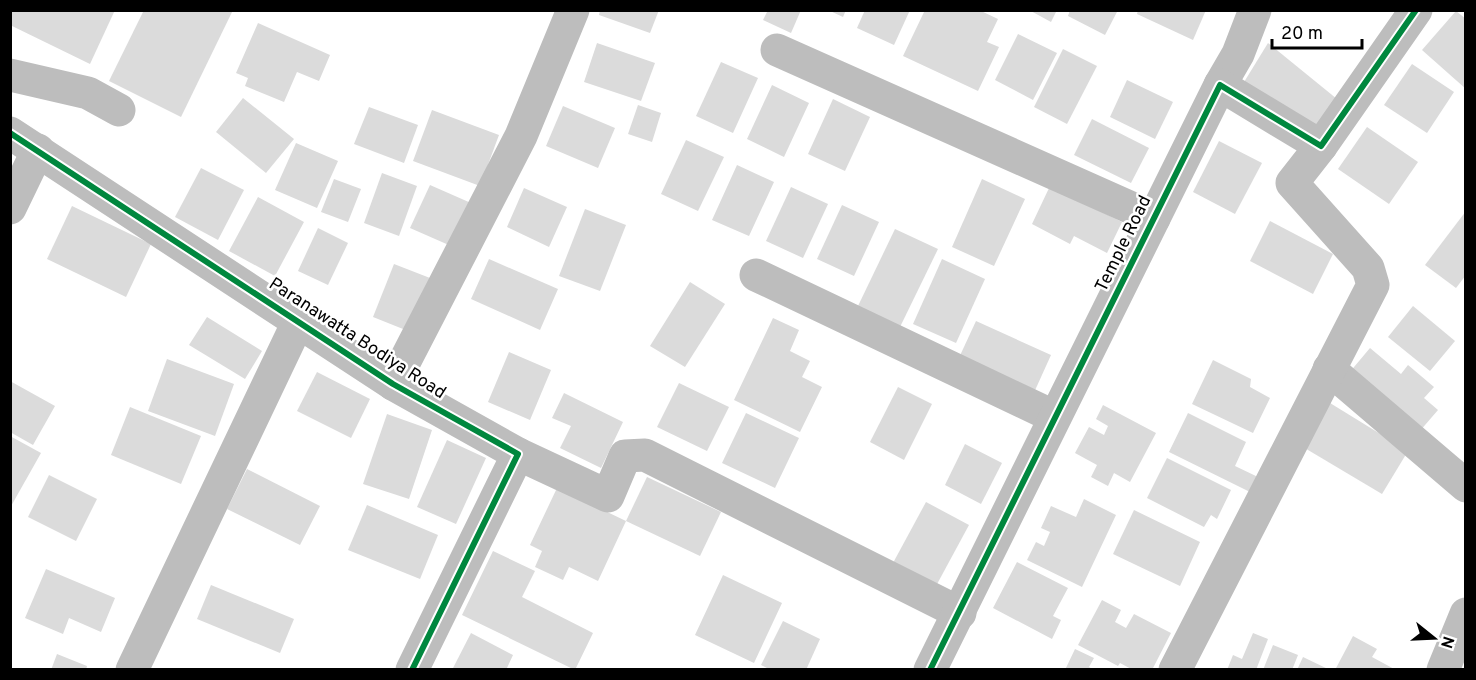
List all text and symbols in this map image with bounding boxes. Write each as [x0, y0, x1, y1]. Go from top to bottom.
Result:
scale bar [1272, 12, 1362, 50]
text: 20 m [1281, 23, 1323, 46]
street label: Temple Road [1091, 192, 1157, 296]
street label: Paranawatta Bodiya Road [264, 273, 450, 405]
north arrow [1404, 608, 1464, 668]
text: N [1435, 633, 1458, 651]

